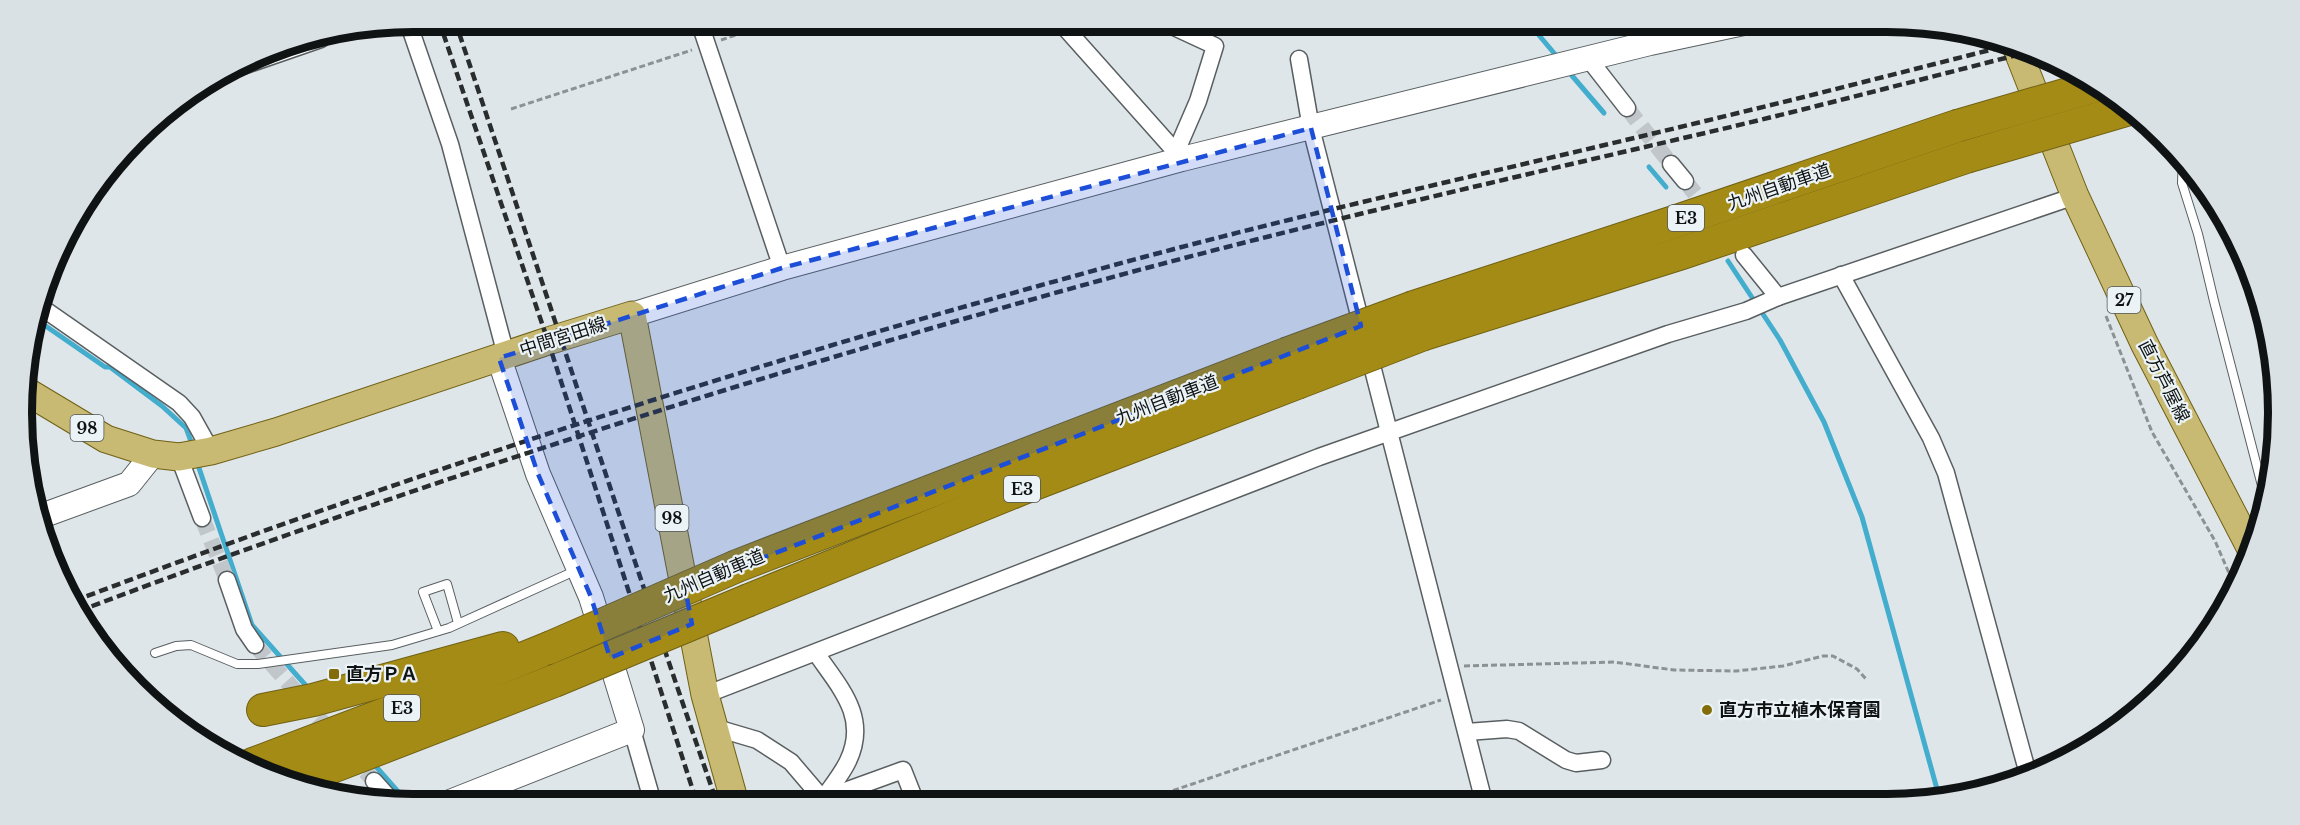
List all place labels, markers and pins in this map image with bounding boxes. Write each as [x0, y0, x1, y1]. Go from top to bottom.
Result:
place label: 直方ＰＡ [346, 663, 418, 685]
marker: 直方ＰＡ [327, 667, 341, 681]
place label: 直方市立植木保育園 [1719, 699, 1881, 721]
marker: 直方市立植木保育園 [1700, 703, 1714, 717]

